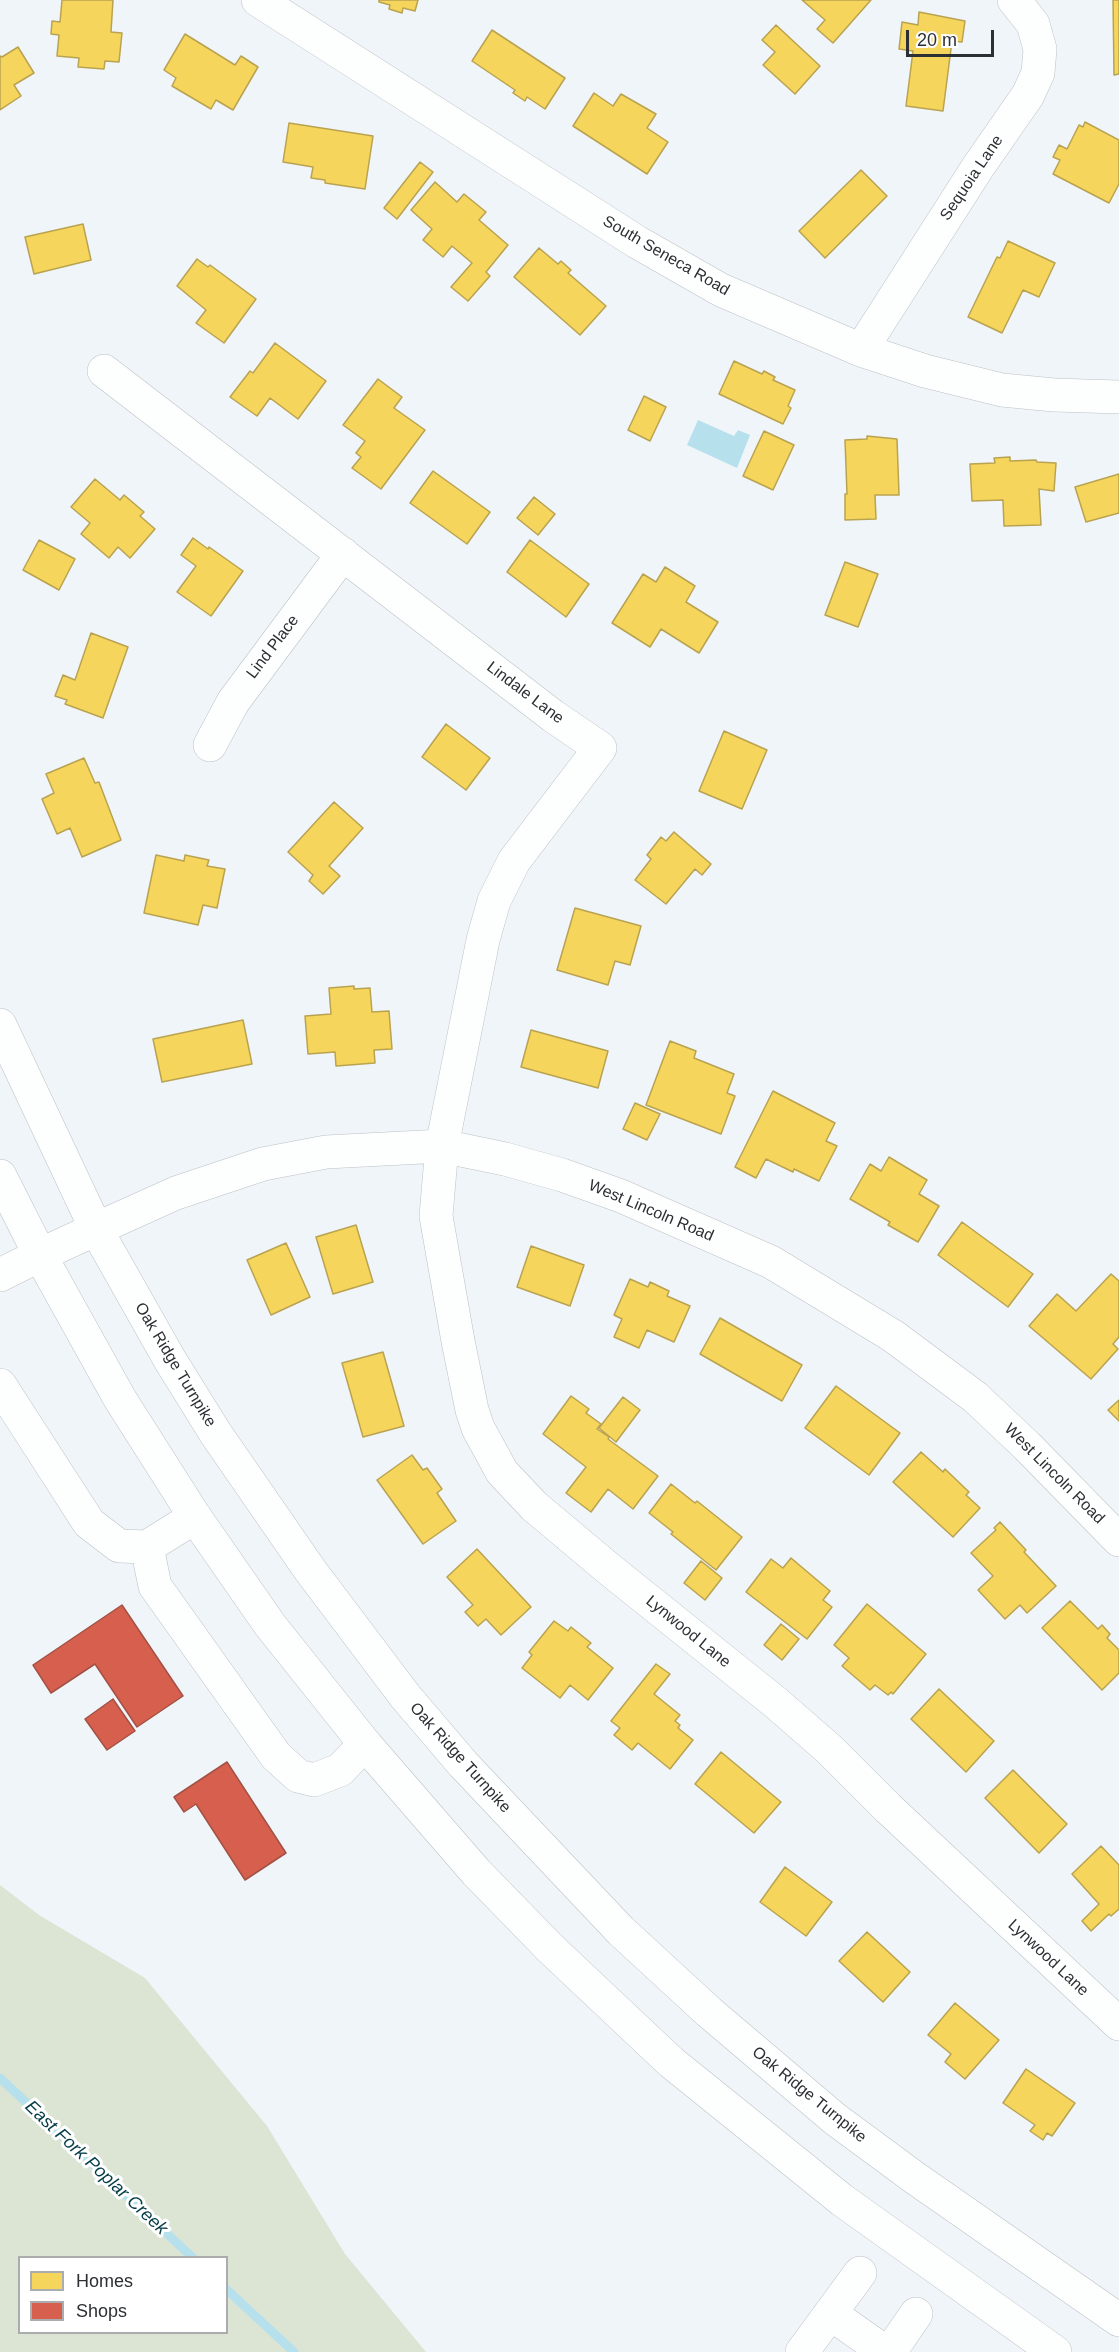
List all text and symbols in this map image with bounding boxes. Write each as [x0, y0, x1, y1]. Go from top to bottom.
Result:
scale bar [909, 18, 998, 56]
text: 20 m [917, 30, 957, 50]
street label: Sequoia Lane [936, 132, 1008, 224]
street label: South Seneca Road [599, 212, 733, 300]
street label: Lind Place [243, 611, 303, 683]
street label: Lindale Lane [483, 658, 567, 728]
street label: West Lincoln Road [586, 1176, 716, 1246]
street label: Oak Ridge Turnpike [130, 1299, 220, 1431]
street label: West Lincoln Road [1000, 1420, 1108, 1528]
street label: Lynwood Lane [642, 1592, 734, 1672]
street label: Oak Ridge Turnpike [405, 1699, 515, 1817]
street label: Lynwood Lane [1004, 1916, 1092, 2000]
street label: Oak Ridge Turnpike [748, 2043, 870, 2147]
water label: East Fork Poplar Creek [20, 2096, 172, 2240]
legend [18, 2256, 228, 2334]
text: Homes [76, 2271, 133, 2291]
text: Shops [76, 2301, 127, 2321]

